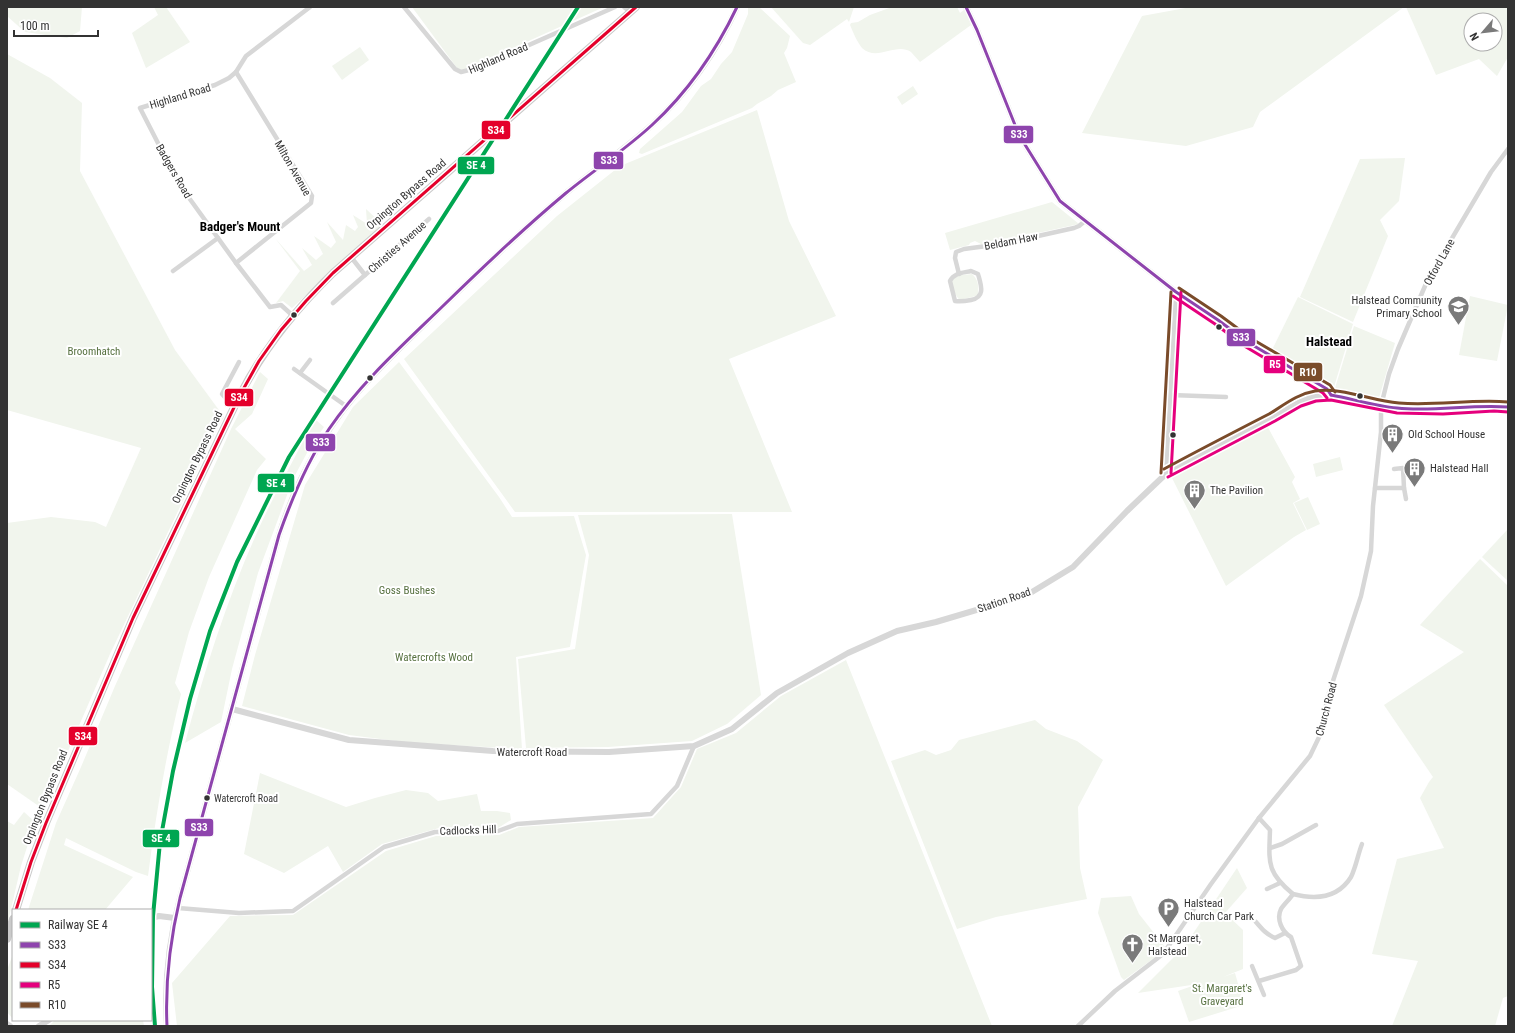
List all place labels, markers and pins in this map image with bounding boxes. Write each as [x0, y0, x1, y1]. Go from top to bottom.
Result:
school or university icon: Halstead Community Primary School [1445, 293, 1471, 326]
place label: Halstead Community Primary School [1351, 294, 1442, 320]
unlabelled marker [289, 310, 299, 320]
unlabelled marker [1214, 322, 1224, 332]
unlabelled marker [365, 373, 375, 383]
unlabelled marker [1355, 391, 1365, 401]
building icon: Old School House [1380, 421, 1406, 454]
place label: Old School House [1408, 428, 1485, 441]
unlabelled marker [1168, 430, 1178, 440]
building icon: Halstead Hall [1402, 455, 1428, 488]
place label: Halstead Hall [1430, 462, 1488, 475]
building icon: The Pavilion [1182, 477, 1208, 510]
place label: The Pavilion [1210, 484, 1263, 497]
marker: Watercroft Road [202, 793, 212, 803]
place label: Watercroft Road [214, 793, 278, 804]
parking icon: Halstead Church Car Park [1155, 896, 1181, 929]
place label: Halstead Church Car Park [1184, 897, 1254, 923]
church icon: St Margaret, Halstead [1120, 931, 1146, 964]
place label: St Margaret, Halstead [1148, 932, 1201, 958]

